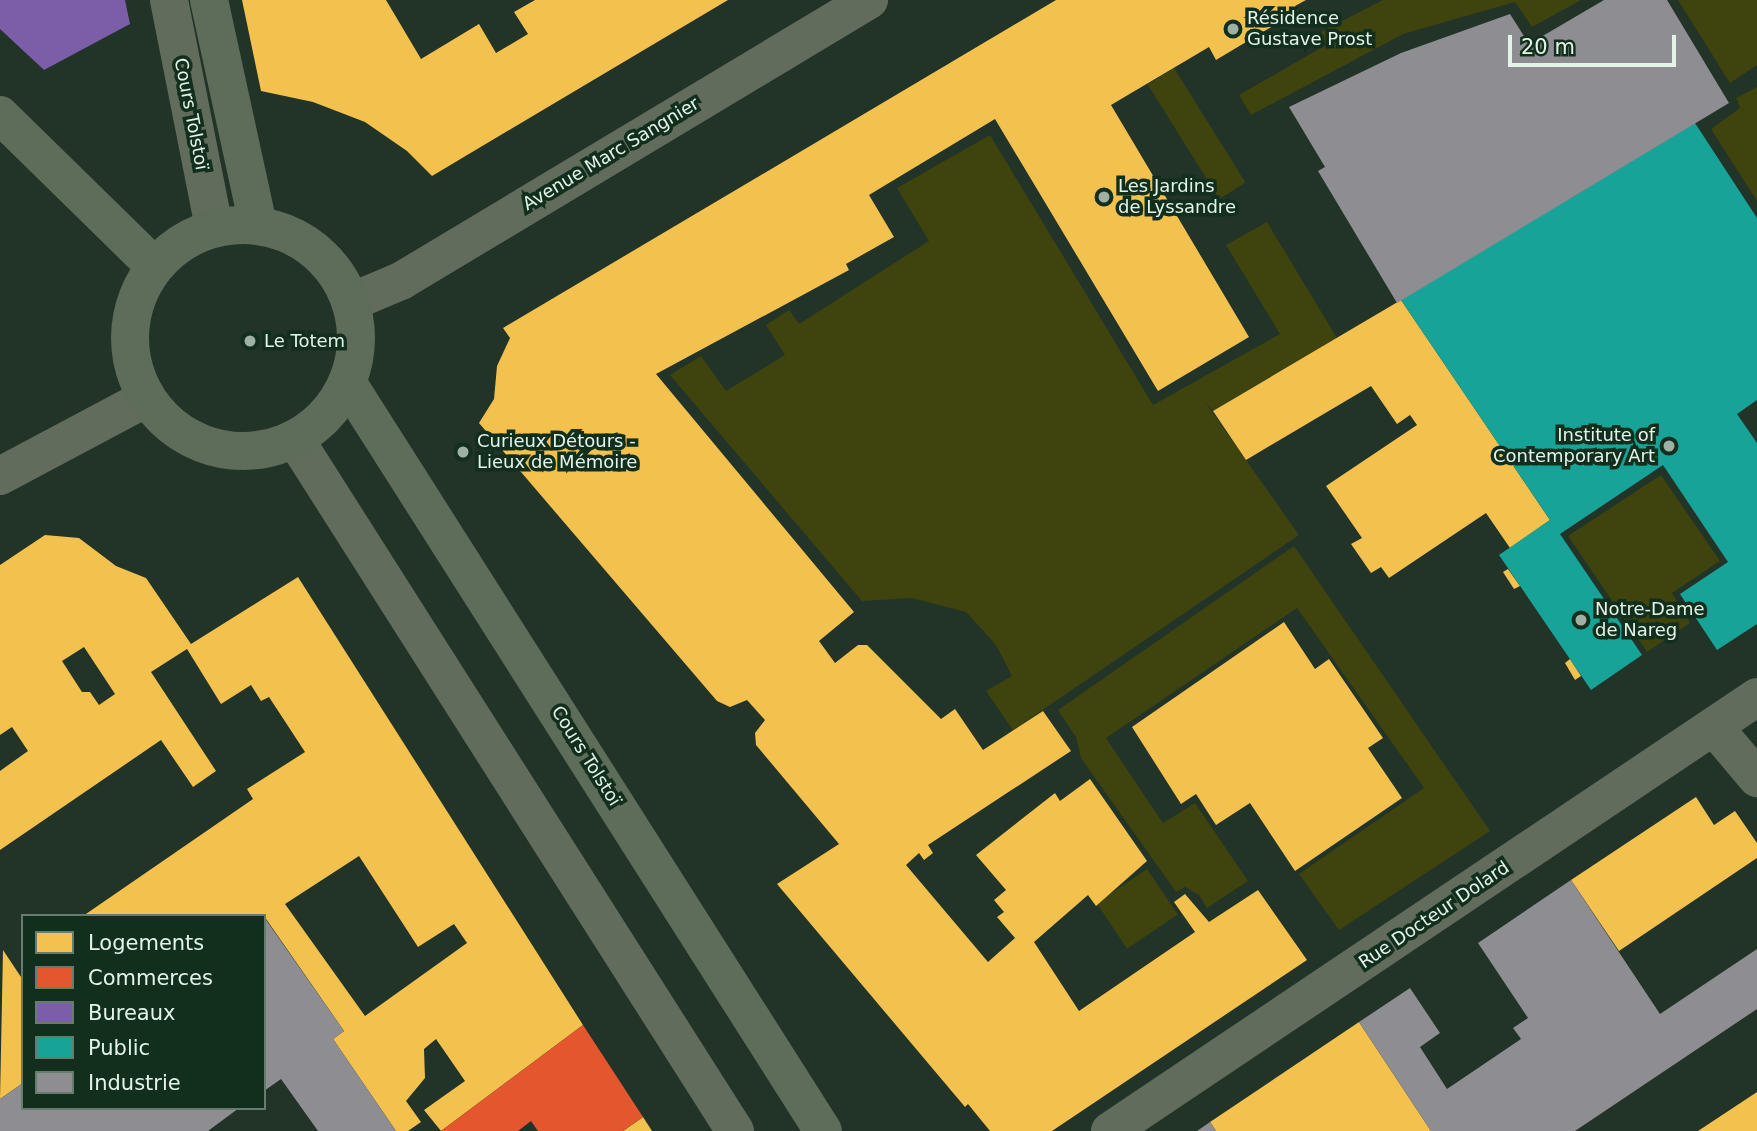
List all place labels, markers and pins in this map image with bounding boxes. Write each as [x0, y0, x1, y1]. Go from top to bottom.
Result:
place label: Résidence Gustave Prost [1247, 8, 1372, 50]
marker: Résidence Gustave Prost [1225, 21, 1241, 37]
place label: Les Jardins de Lyssandre [1118, 176, 1236, 218]
marker: Les Jardins de Lyssandre [1096, 189, 1112, 205]
place label: Le Totem [264, 330, 345, 352]
marker: Le Totem [242, 333, 258, 349]
place label: Institute of Contemporary Art [1493, 425, 1655, 467]
place label: Curieux Détours - Lieux de Mémoire [477, 431, 637, 474]
marker: Institute of Contemporary Art [1661, 438, 1677, 454]
marker: Curieux Détours - Lieux de Mémoire [455, 444, 471, 460]
place label: Notre-Dame de Nareg [1595, 599, 1705, 642]
marker: Notre-Dame de Nareg [1573, 612, 1589, 628]

